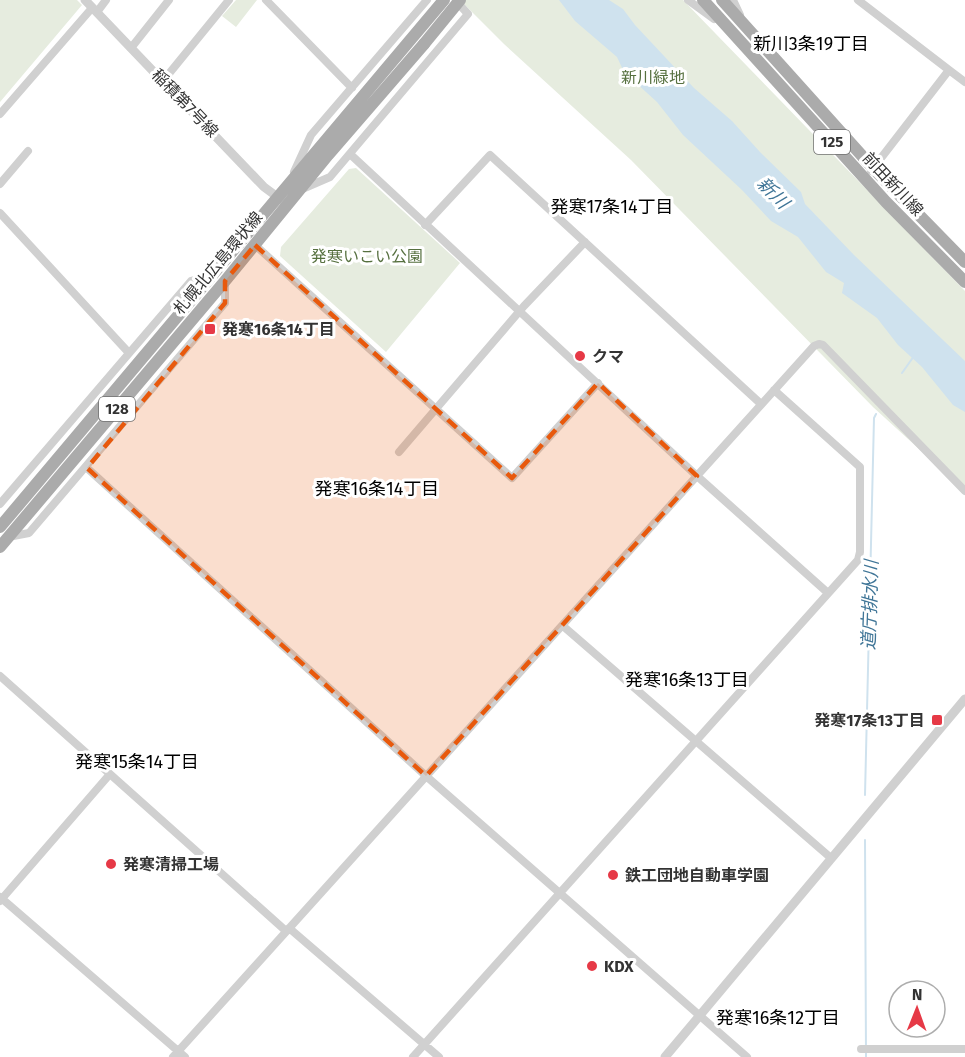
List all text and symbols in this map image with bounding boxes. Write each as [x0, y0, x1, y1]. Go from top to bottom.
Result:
district label: 新川3条19丁目 [753, 33, 869, 55]
street label: 稲積第7号線 [148, 65, 222, 141]
park label: 新川緑地 [621, 68, 685, 87]
road number: 125 [814, 130, 850, 154]
street label: 前田新川線 [859, 148, 927, 220]
water label: 新川 [752, 172, 795, 215]
district label: 発寒17条14丁目 [550, 196, 674, 218]
street label: 札幌北広島環状線 [170, 208, 266, 318]
park label: 発寒いこい公園 [311, 247, 423, 266]
place label: 発寒16条14丁目 [222, 320, 335, 339]
marker: 発寒16条14丁目 [203, 322, 217, 336]
place label: クマ [592, 347, 624, 366]
marker: クマ [573, 349, 587, 363]
road number: 128 [99, 397, 135, 421]
district label: 発寒16条14丁目 [315, 478, 439, 500]
water label: 道庁排水川 [857, 558, 883, 650]
district label: 発寒16条13丁目 [625, 669, 749, 691]
place label: 発寒17条13丁目 [814, 711, 925, 730]
marker: 発寒17条13丁目 [930, 713, 944, 727]
district label: 発寒15条14丁目 [75, 751, 199, 773]
place label: 発寒清掃工場 [123, 855, 219, 874]
marker: 発寒清掃工場 [104, 857, 118, 871]
place label: 鉄工団地自動車学園 [625, 866, 769, 885]
marker: 鉄工団地自動車学園 [606, 868, 620, 882]
place label: KDX [604, 957, 634, 976]
marker: KDX [585, 959, 599, 973]
north arrow [887, 979, 947, 1039]
text: N [912, 985, 923, 1004]
district label: 発寒16条12丁目 [716, 1007, 840, 1029]

